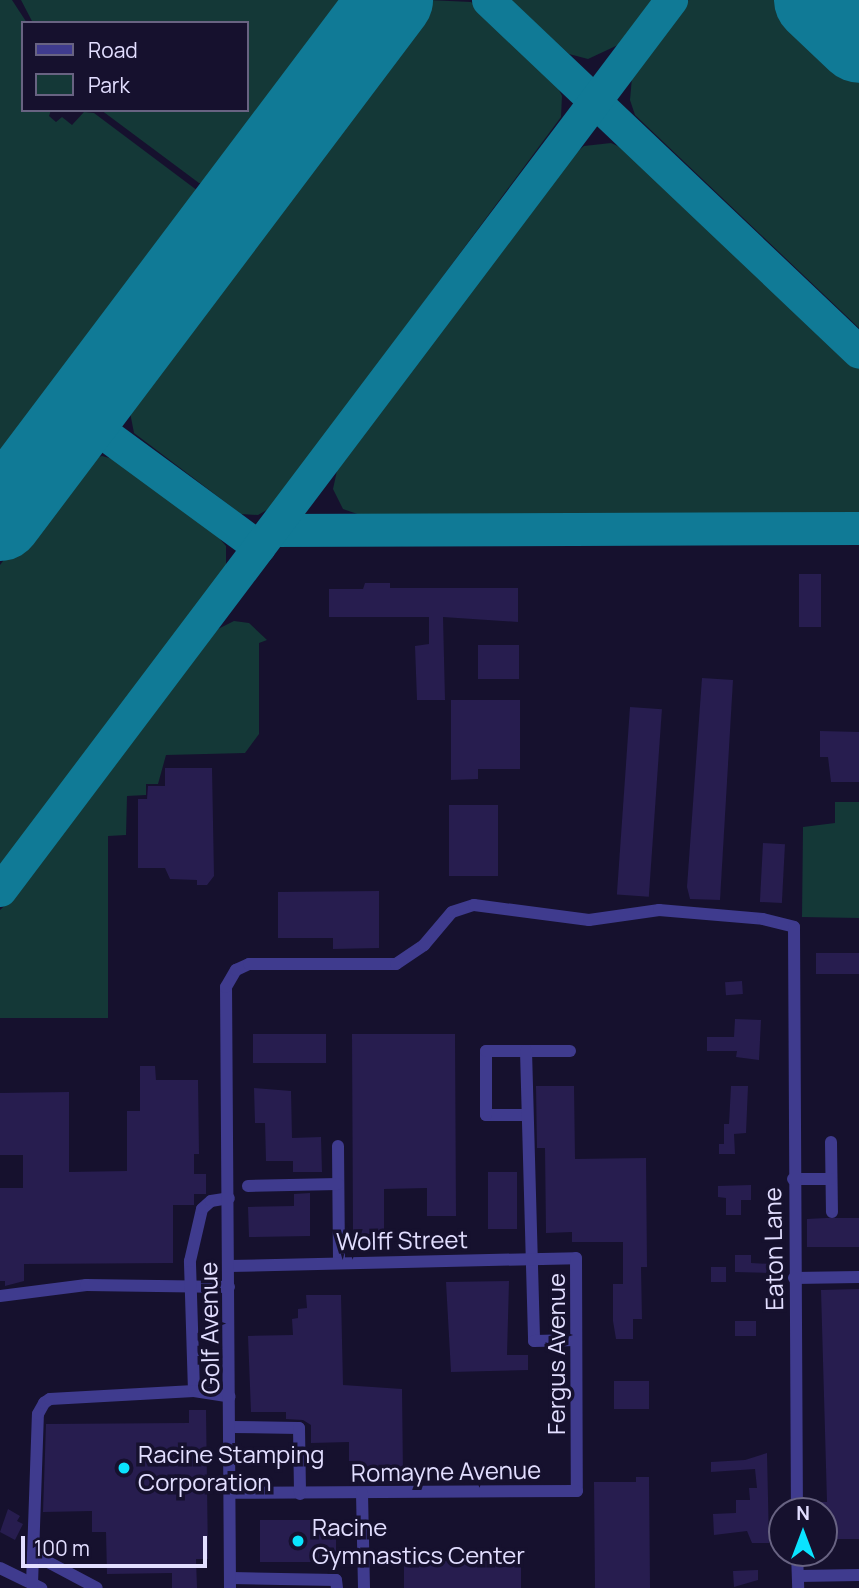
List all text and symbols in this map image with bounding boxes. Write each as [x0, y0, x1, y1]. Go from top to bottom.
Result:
legend [21, 21, 248, 112]
text: Road [88, 36, 138, 64]
text: Park [88, 71, 130, 99]
street label: Eaton Lane [758, 1187, 788, 1311]
street label: Wolff Street [336, 1224, 468, 1256]
street label: Golf Avenue [193, 1262, 225, 1394]
street label: Fergus Avenue [542, 1273, 570, 1435]
place label: Racine Stamping Corporation [138, 1440, 324, 1496]
street label: Romayne Avenue [351, 1455, 541, 1487]
marker: Racine Stamping Corporation [116, 1460, 132, 1476]
north arrow [768, 1497, 838, 1567]
text: N [796, 1500, 810, 1526]
place label: Racine Gymnastics Center [312, 1513, 525, 1569]
scale bar [24, 1522, 210, 1566]
marker: Racine Gymnastics Center [290, 1533, 306, 1549]
text: 100 m [34, 1534, 90, 1562]

